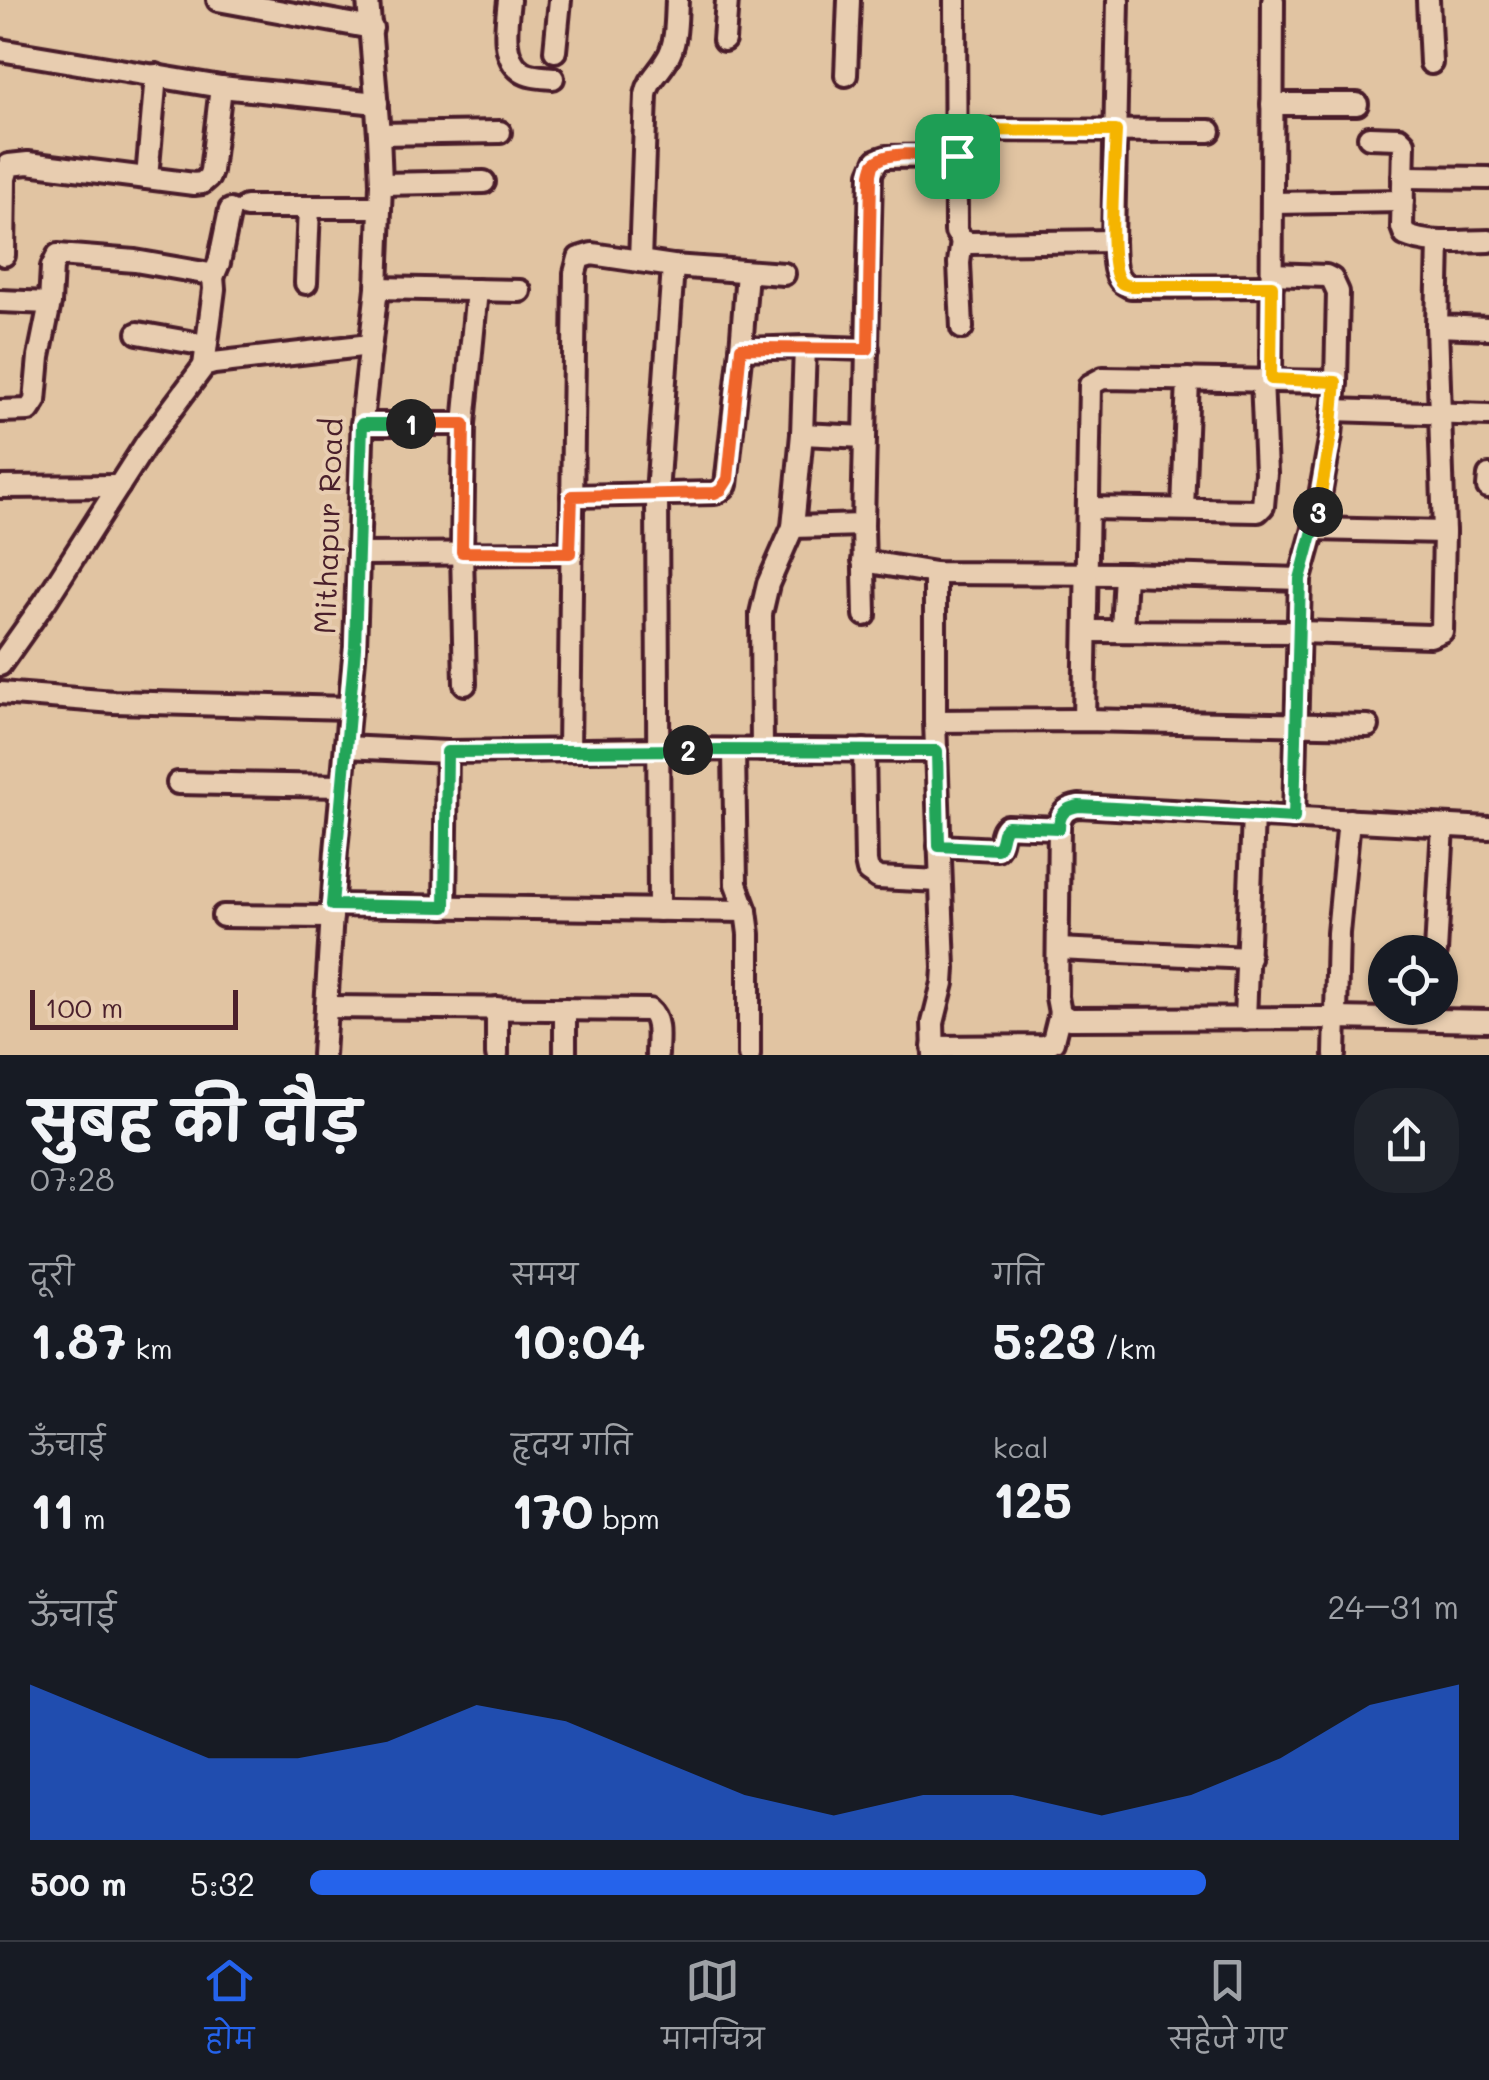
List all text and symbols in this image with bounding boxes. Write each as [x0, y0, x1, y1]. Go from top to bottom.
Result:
pin [915, 114, 1000, 199]
icon: arrive [930, 129, 985, 184]
pin: 1 [386, 399, 436, 449]
text: 1 [405, 406, 417, 442]
street label: Mithapur Road [303, 417, 351, 635]
pin: 3 [1293, 487, 1343, 537]
text: 3 [1310, 494, 1326, 530]
pin: 2 [663, 725, 713, 775]
text: 2 [680, 732, 696, 768]
map controls [1368, 935, 1458, 1025]
button: locate [1368, 935, 1458, 1025]
scale bar [30, 985, 238, 1030]
text: 100 m [45, 989, 123, 1025]
text: सुबह की दौड़ [30, 1083, 361, 1155]
button: share [1354, 1088, 1459, 1193]
text: 07:28 [30, 1157, 115, 1199]
text: दूरी [30, 1256, 74, 1292]
text: समय [511, 1256, 578, 1292]
text: गति [993, 1256, 1044, 1292]
text: 1.87 [30, 1306, 126, 1372]
text: 10:04 [511, 1306, 645, 1372]
text: 5:23 [993, 1306, 1096, 1372]
text: km [126, 1330, 173, 1366]
text: /km [1096, 1330, 1157, 1366]
text: ऊँचाई [30, 1426, 105, 1462]
text: हृदय गति [511, 1426, 632, 1462]
text: kcal [993, 1429, 1048, 1465]
text: 125 [993, 1465, 1072, 1531]
text: 11 [30, 1476, 74, 1542]
text: 170 [511, 1476, 593, 1542]
text: m [74, 1500, 106, 1536]
text: bpm [593, 1500, 660, 1536]
text: 24–31 m [1327, 1585, 1459, 1627]
text: ऊँचाई [30, 1592, 116, 1634]
text: 500 m [30, 1862, 127, 1904]
text: 5:32 [190, 1862, 255, 1904]
tab: होम [202, 1953, 257, 2070]
tab: मानचित्र [662, 1953, 764, 2070]
tab: सहेजे गए [1169, 1953, 1287, 2070]

